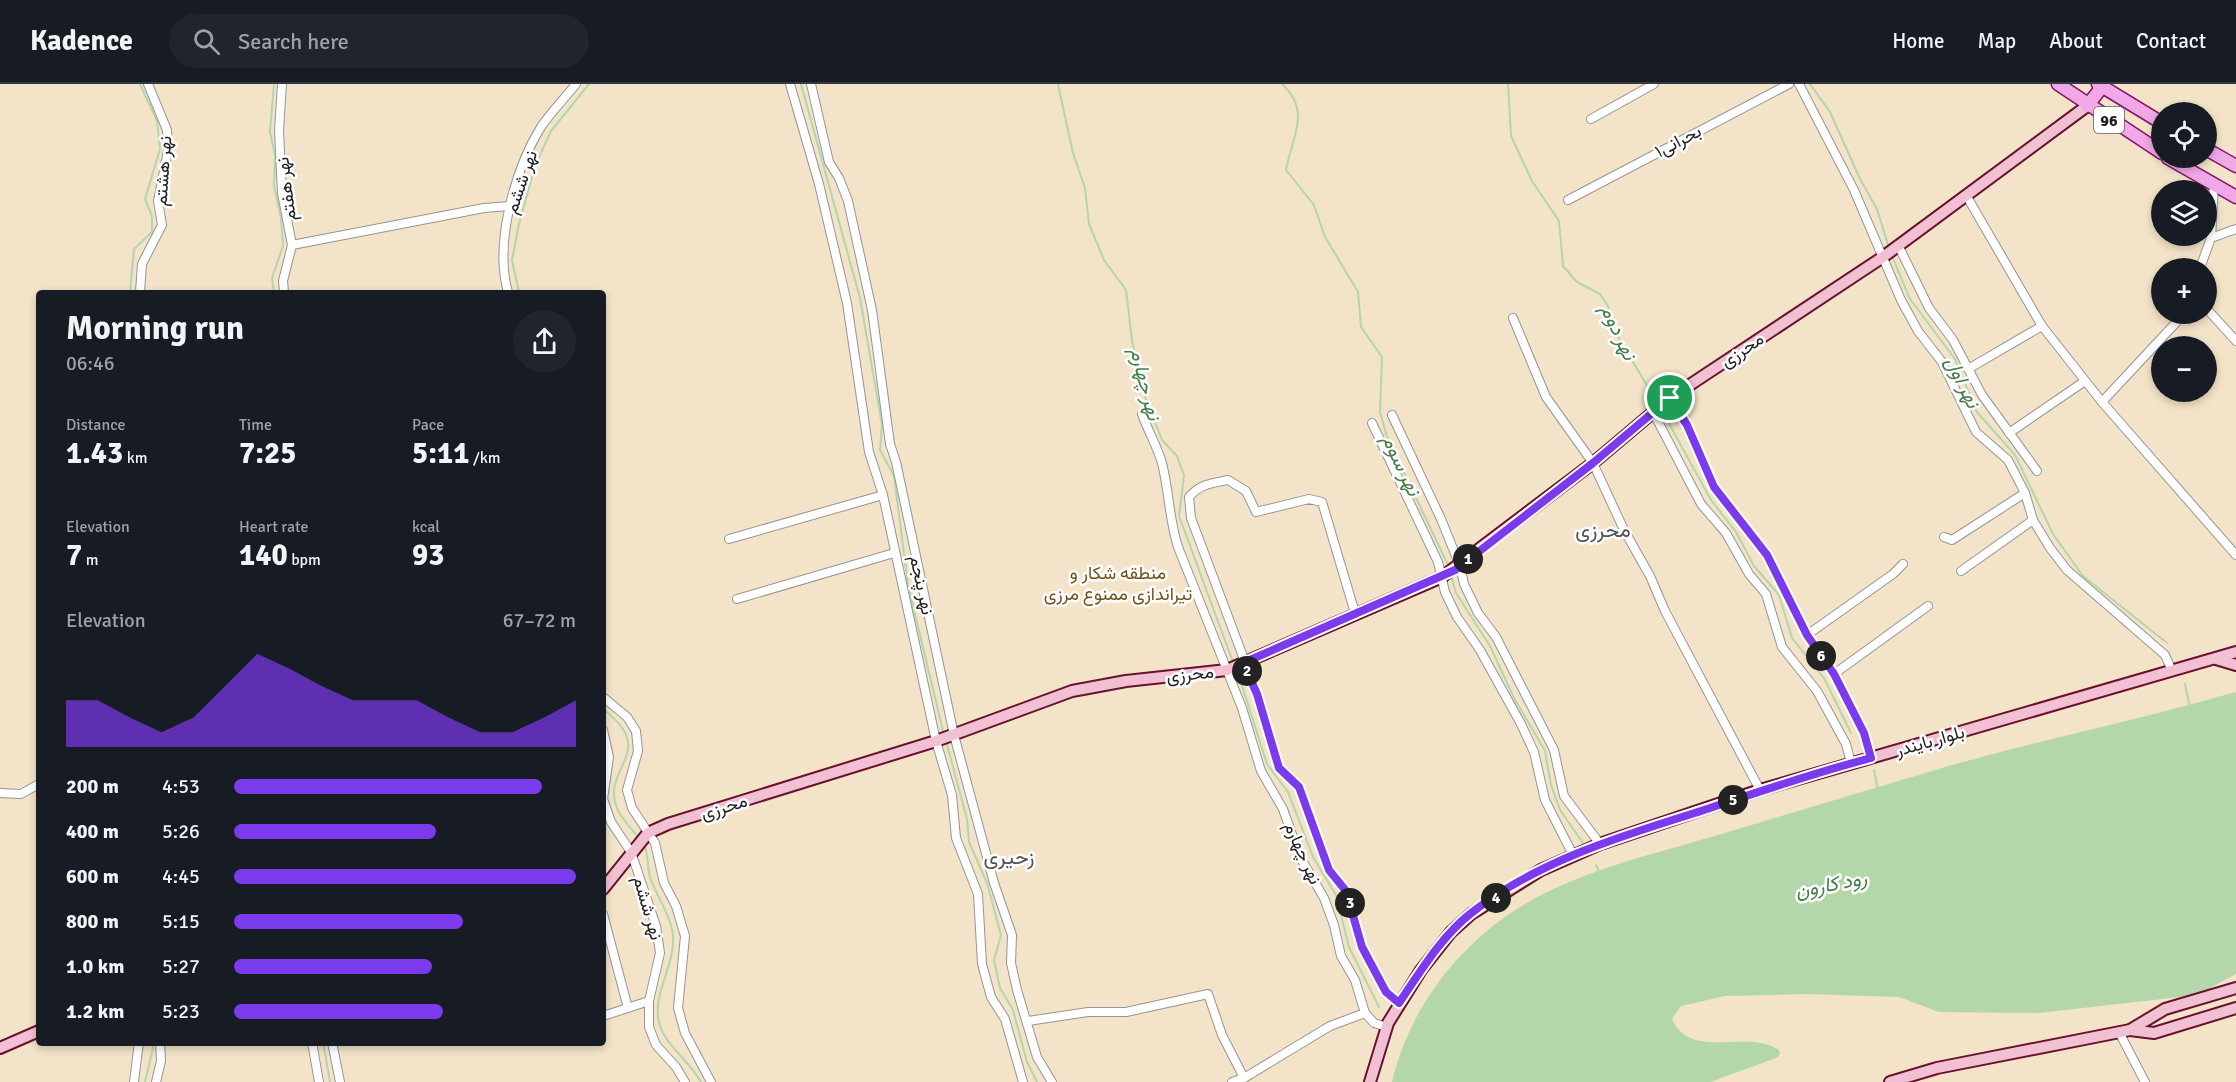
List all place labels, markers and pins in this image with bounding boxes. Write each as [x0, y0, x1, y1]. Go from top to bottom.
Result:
pin [1644, 372, 1695, 423]
pin: 1 [1453, 544, 1483, 574]
pin: 6 [1806, 641, 1836, 671]
pin: 2 [1232, 656, 1262, 686]
pin: 5 [1718, 785, 1748, 815]
pin: 4 [1481, 883, 1511, 913]
pin: 3 [1335, 888, 1365, 918]

